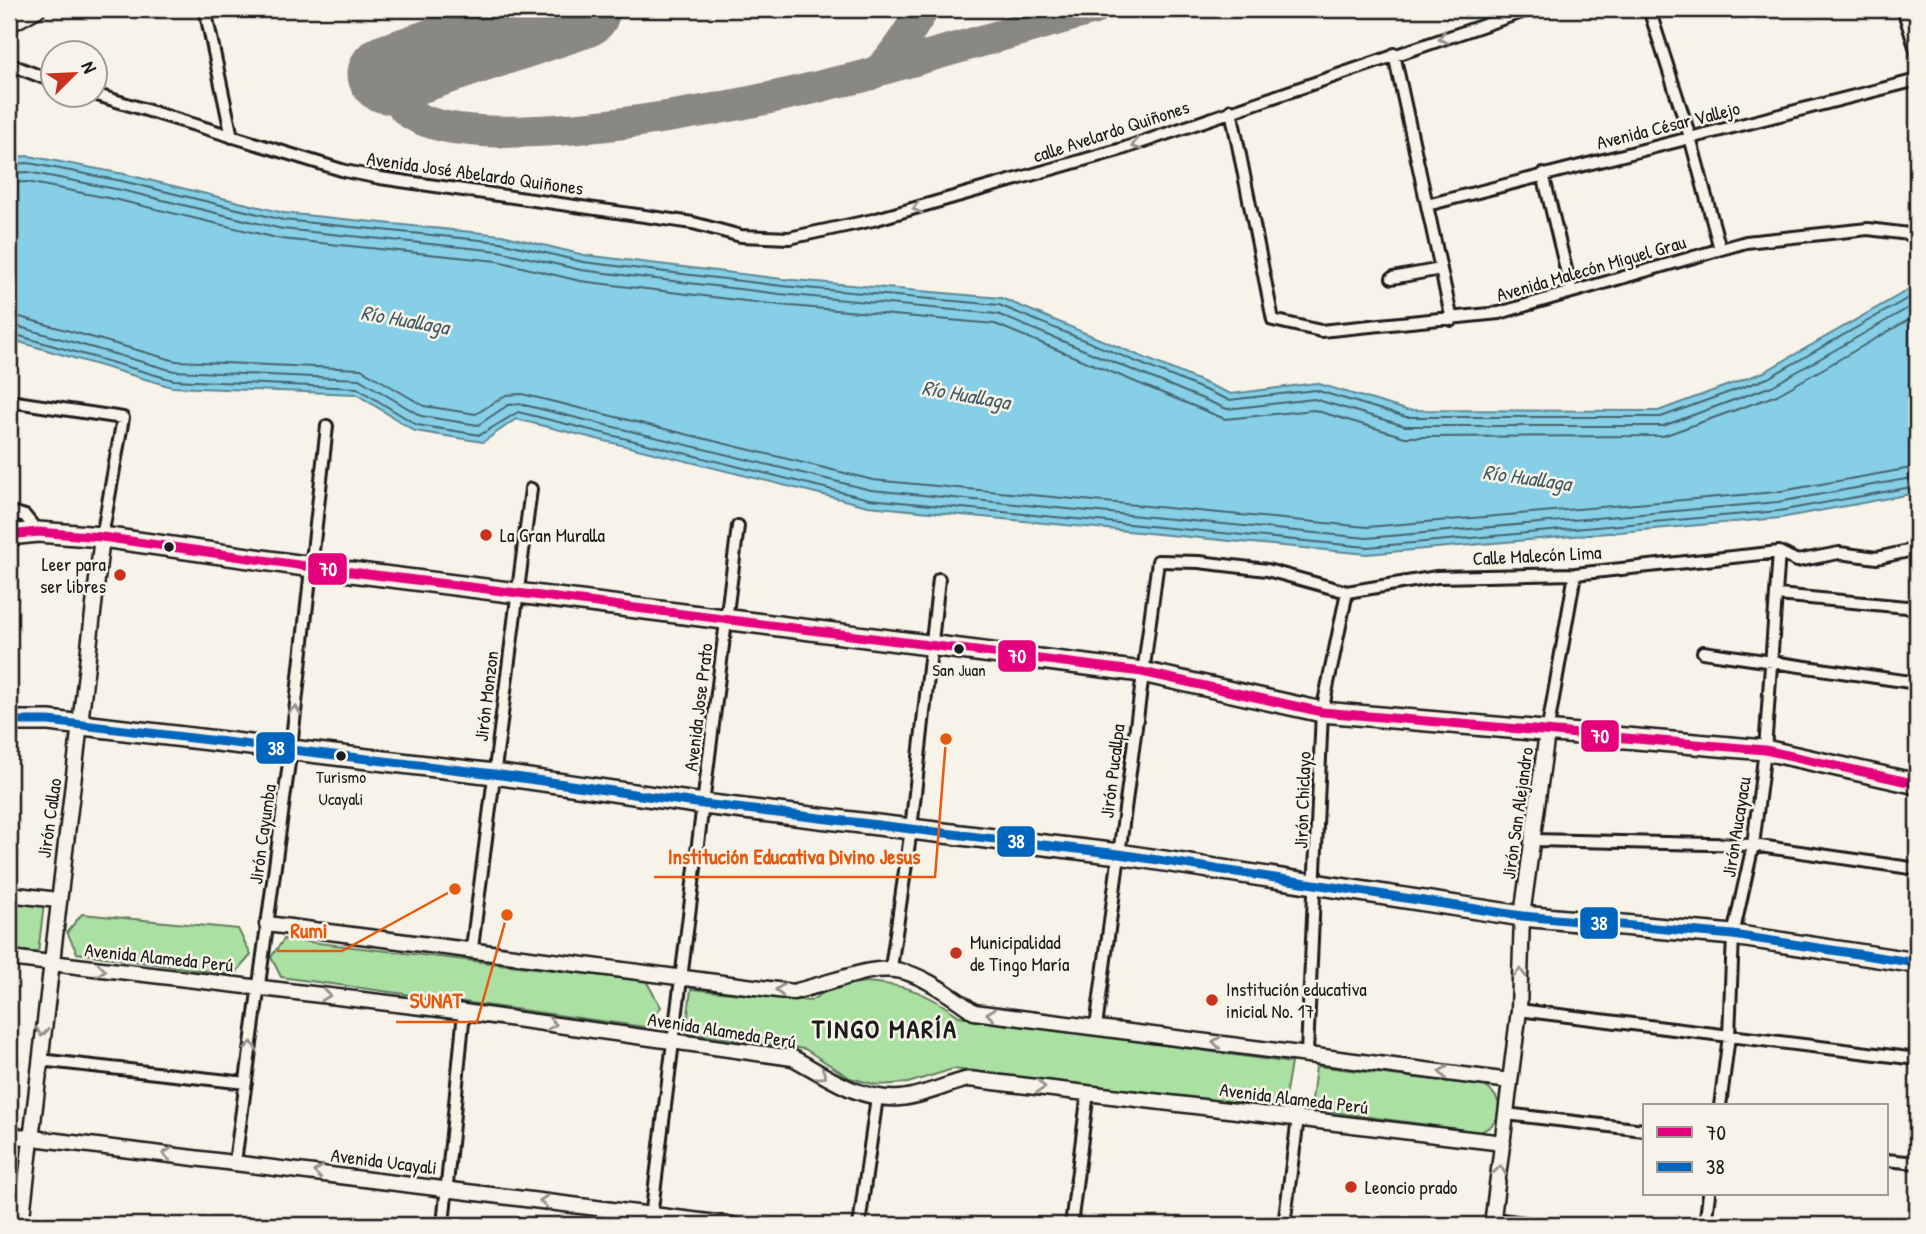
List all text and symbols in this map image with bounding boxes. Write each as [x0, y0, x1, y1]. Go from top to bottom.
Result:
one-way arrow [1438, 30, 1450, 44]
north arrow [38, 38, 108, 108]
text: N [76, 57, 103, 77]
street label: calle Avelardo Quiñones [1030, 94, 1192, 168]
street label: Avenida César Vallejo [1594, 95, 1743, 155]
one-way arrow [1130, 136, 1142, 150]
street label: Avenida José Abelardo Quiñones [365, 145, 585, 201]
one-way arrow [911, 199, 923, 214]
street label: Avenida Malecón Miguel Grau [1493, 228, 1689, 308]
water label: Río Huallaga [359, 298, 454, 342]
water label: Río Huallaga [920, 373, 1015, 417]
water label: Río Huallaga [1481, 457, 1576, 498]
place label: La Gran Muralla [500, 522, 606, 548]
marker: La Gran Muralla [478, 527, 494, 543]
street label: Calle Malecón Lima [1472, 539, 1603, 571]
unlabelled marker [162, 540, 176, 554]
place label: Leer para ser libres [40, 551, 107, 599]
line badge: 70 [307, 552, 348, 586]
text: 70 [318, 556, 337, 582]
marker: Leer para ser libres [112, 567, 128, 583]
line badge: 70 [997, 639, 1037, 673]
street label: Avenida Jose Prato [677, 641, 719, 772]
marker: San Juan [952, 642, 966, 656]
text: 70 [1007, 643, 1026, 669]
street label: Jirón Monzon [468, 649, 504, 743]
place label: San Juan [932, 658, 986, 681]
one-way arrow [288, 705, 303, 716]
line badge: 70 [1580, 719, 1620, 753]
street label: Jirón Pucallpa [1093, 722, 1131, 820]
text: 70 [1590, 723, 1609, 749]
line badge: 38 [255, 731, 296, 765]
text: 38 [268, 735, 284, 761]
street label: Jirón San Alejandro [1495, 745, 1539, 881]
marker: Turismo Ucayali [334, 749, 348, 763]
street label: Jirón Chiclayo [1287, 751, 1317, 849]
place label: Turismo Ucayali [316, 765, 366, 810]
street label: Jirón Aucayacu [1715, 775, 1757, 879]
street label: Jirón Callao [31, 776, 68, 860]
street label: Jirón Cayumba [242, 782, 282, 886]
line badge: 38 [996, 825, 1036, 858]
text: 38 [1008, 828, 1024, 854]
callout: Institución Educativa Divino Jesus [654, 835, 935, 877]
text: Institución Educativa Divino Jesus [668, 842, 920, 871]
line badge: 38 [1579, 906, 1619, 940]
callout: Rumi [277, 909, 342, 951]
text: 38 [1591, 910, 1607, 936]
text: Rumi [291, 916, 327, 945]
place label: Municipalidad de Tingo María [970, 929, 1070, 977]
street label: Avenida Alameda Perú [83, 936, 235, 978]
marker: Municipalidad de Tingo María [948, 945, 964, 961]
one-way arrow [95, 962, 106, 977]
one-way arrow [1513, 967, 1528, 978]
place label: Institución educativa inicial No. 17 [1226, 976, 1367, 1024]
callout: SUNAT [396, 980, 477, 1022]
one-way arrow [774, 983, 785, 998]
text: SUNAT [410, 986, 463, 1015]
one-way arrow [321, 988, 332, 1003]
marker: Institución educativa inicial No. 17 [1204, 992, 1220, 1008]
street label: Avenida Alameda Perú [646, 1005, 798, 1055]
one-way arrow [986, 1006, 997, 1021]
district label: TINGO MARÍA [811, 1011, 958, 1046]
one-way arrow [546, 1017, 558, 1032]
one-way arrow [35, 1027, 50, 1038]
one-way arrow [1211, 1035, 1223, 1050]
one-way arrow [244, 1040, 259, 1051]
one-way arrow [1437, 1065, 1449, 1080]
one-way arrow [814, 1066, 827, 1079]
street label: Avenida Alameda Perú [1218, 1076, 1370, 1120]
one-way arrow [1036, 1079, 1047, 1094]
legend [1643, 1104, 1888, 1196]
text: 70 [1706, 1118, 1726, 1147]
street label: Avenida Ucayali [330, 1142, 438, 1180]
one-way arrow [162, 1147, 173, 1162]
text: 38 [1706, 1152, 1725, 1181]
one-way arrow [1492, 1164, 1507, 1175]
one-way arrow [313, 1165, 324, 1180]
place label: Leoncio prado [1365, 1174, 1458, 1200]
marker: Leoncio prado [1343, 1179, 1359, 1195]
one-way arrow [538, 1194, 550, 1209]

